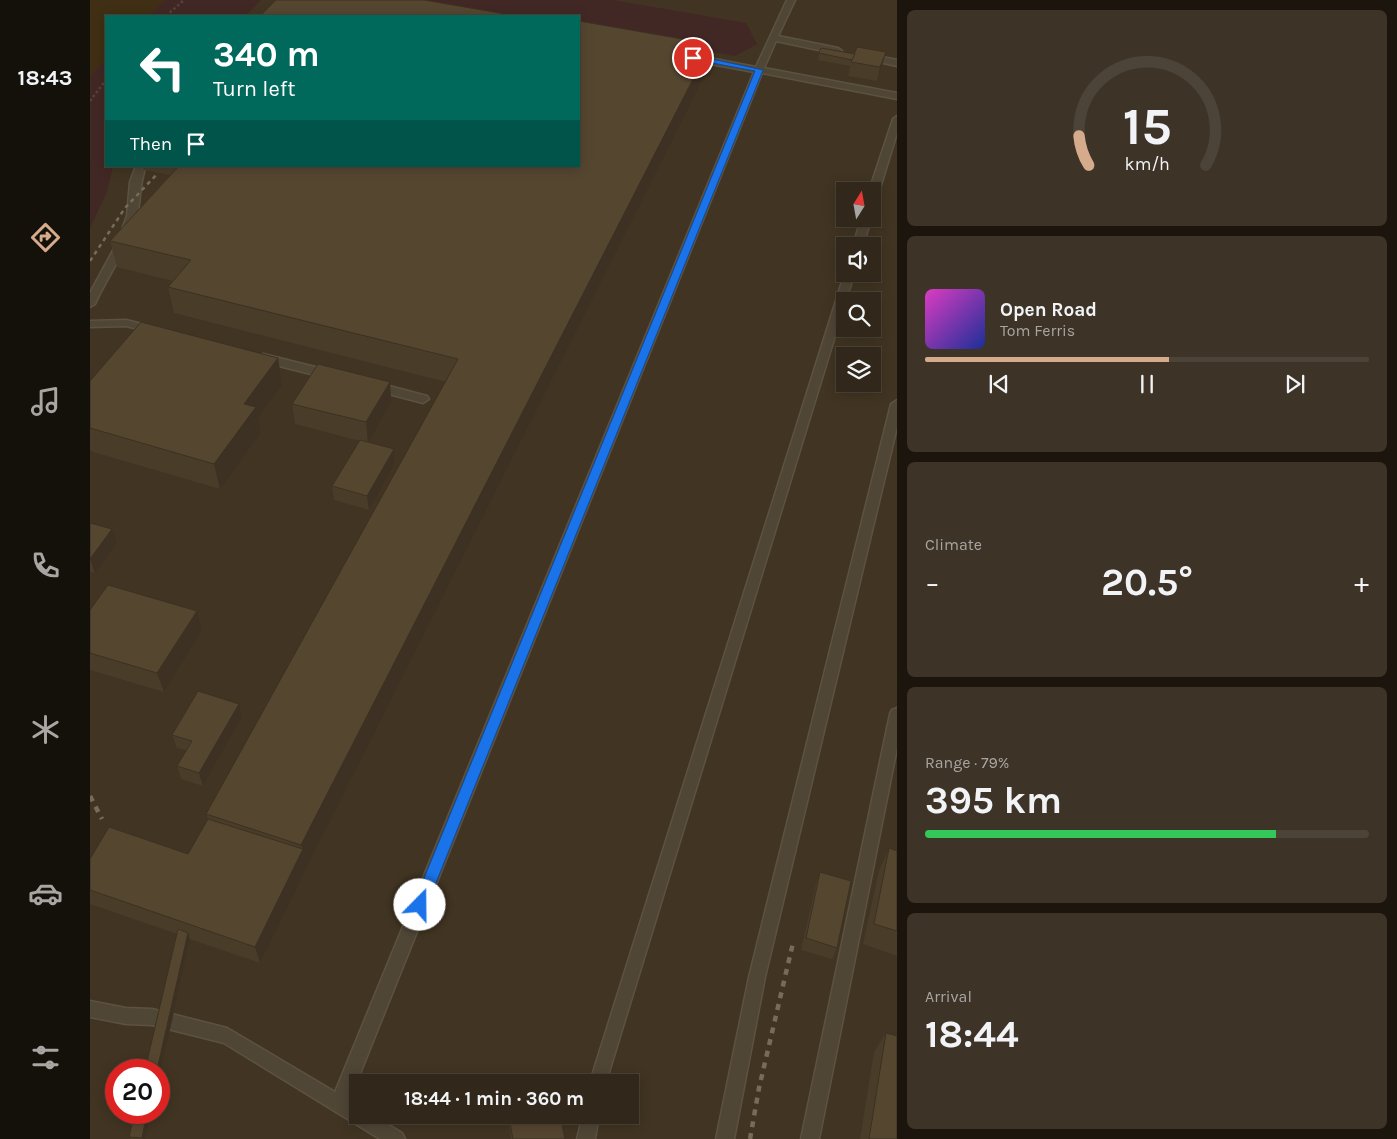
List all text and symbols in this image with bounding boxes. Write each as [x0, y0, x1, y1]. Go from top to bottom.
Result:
text: 340 m [213, 34, 320, 75]
icon: left [130, 35, 195, 100]
pin [672, 37, 714, 79]
icon: arrive [679, 44, 707, 72]
text: 18:43 [18, 65, 72, 91]
text: Turn left [213, 76, 296, 102]
text: 15 [1123, 96, 1171, 157]
icon: arrive [182, 130, 210, 158]
text: Then [130, 133, 172, 155]
text: km/h [1124, 154, 1170, 175]
north arrow [836, 182, 881, 228]
map controls [836, 182, 881, 392]
icon: directions [28, 220, 63, 255]
button: sound [836, 237, 881, 282]
button: search [836, 292, 881, 337]
text: Open Road [1000, 299, 1097, 321]
text: Tom Ferris [1000, 321, 1075, 340]
button: layers [836, 347, 881, 392]
icon: previous [985, 370, 1013, 398]
icon: pause [1133, 370, 1161, 398]
icon: next [1281, 370, 1309, 398]
icon: music [28, 384, 63, 419]
text: Climate [925, 535, 982, 554]
icon: phone [28, 548, 63, 583]
text: 20.5° [1101, 560, 1193, 605]
text: − [925, 566, 940, 599]
text: + [1354, 566, 1369, 599]
icon: climate [28, 712, 63, 747]
text: Range · 79% [925, 753, 1009, 772]
text: 395 km [925, 778, 1062, 823]
icon: car [28, 876, 63, 911]
position arrow [393, 878, 445, 930]
text: Arrival [925, 987, 972, 1006]
text: 18:44 [925, 1012, 1019, 1057]
icon: filters [28, 1040, 63, 1075]
speed limit sign: 20 [105, 1059, 170, 1124]
text: 18:44 · 1 min · 360 m [404, 1088, 584, 1110]

